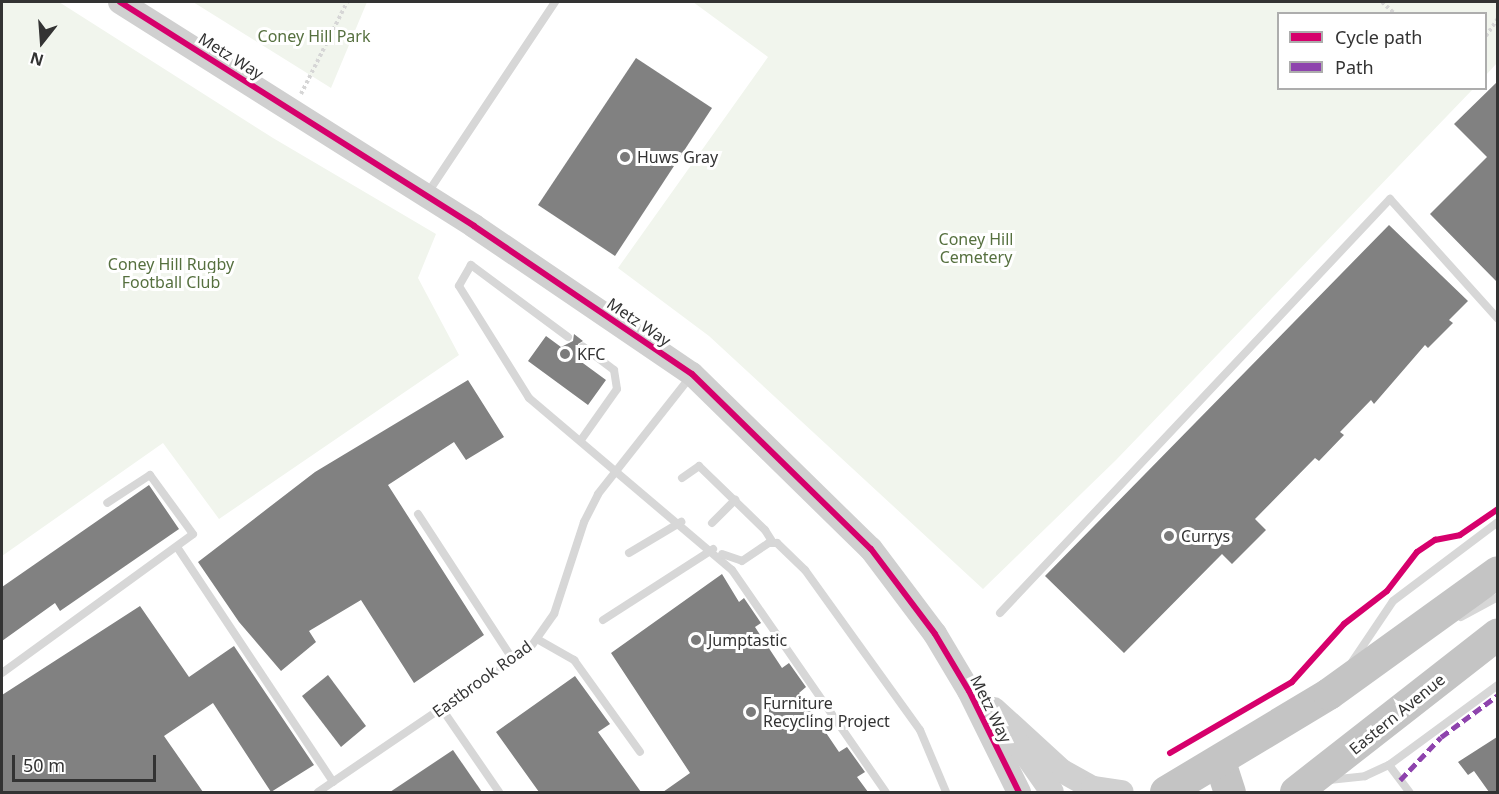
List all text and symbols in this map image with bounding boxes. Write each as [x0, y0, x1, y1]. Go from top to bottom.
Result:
north arrow [12, 12, 72, 72]
legend [1277, 12, 1487, 90]
text: Cycle path [1335, 25, 1422, 49]
park label: Coney Hill Park [258, 26, 370, 46]
street label: Metz Way [195, 29, 267, 83]
text: N [27, 47, 46, 72]
text: Path [1335, 55, 1374, 79]
place label: Huws Gray [637, 147, 718, 167]
marker: Huws Gray [618, 150, 632, 164]
park label: Coney Hill Cemetery [939, 229, 1013, 267]
park label: Coney Hill Rugby Football Club [108, 254, 234, 292]
street label: Metz Way [604, 294, 674, 350]
place label: KFC [577, 344, 605, 364]
marker: KFC [558, 347, 572, 361]
place label: Currys [1181, 526, 1230, 546]
marker: Currys [1162, 529, 1176, 543]
place label: Jumptastic [708, 630, 787, 650]
marker: Jumptastic [689, 633, 703, 647]
street label: Eastbrook Road [429, 637, 535, 721]
street label: Eastern Avenue [1345, 670, 1449, 758]
street label: Metz Way [966, 672, 1016, 746]
place label: Furniture Recycling Project [763, 693, 890, 731]
marker: Furniture Recycling Project [744, 705, 758, 719]
scale bar [15, 743, 159, 781]
text: 50 m [23, 753, 65, 777]

